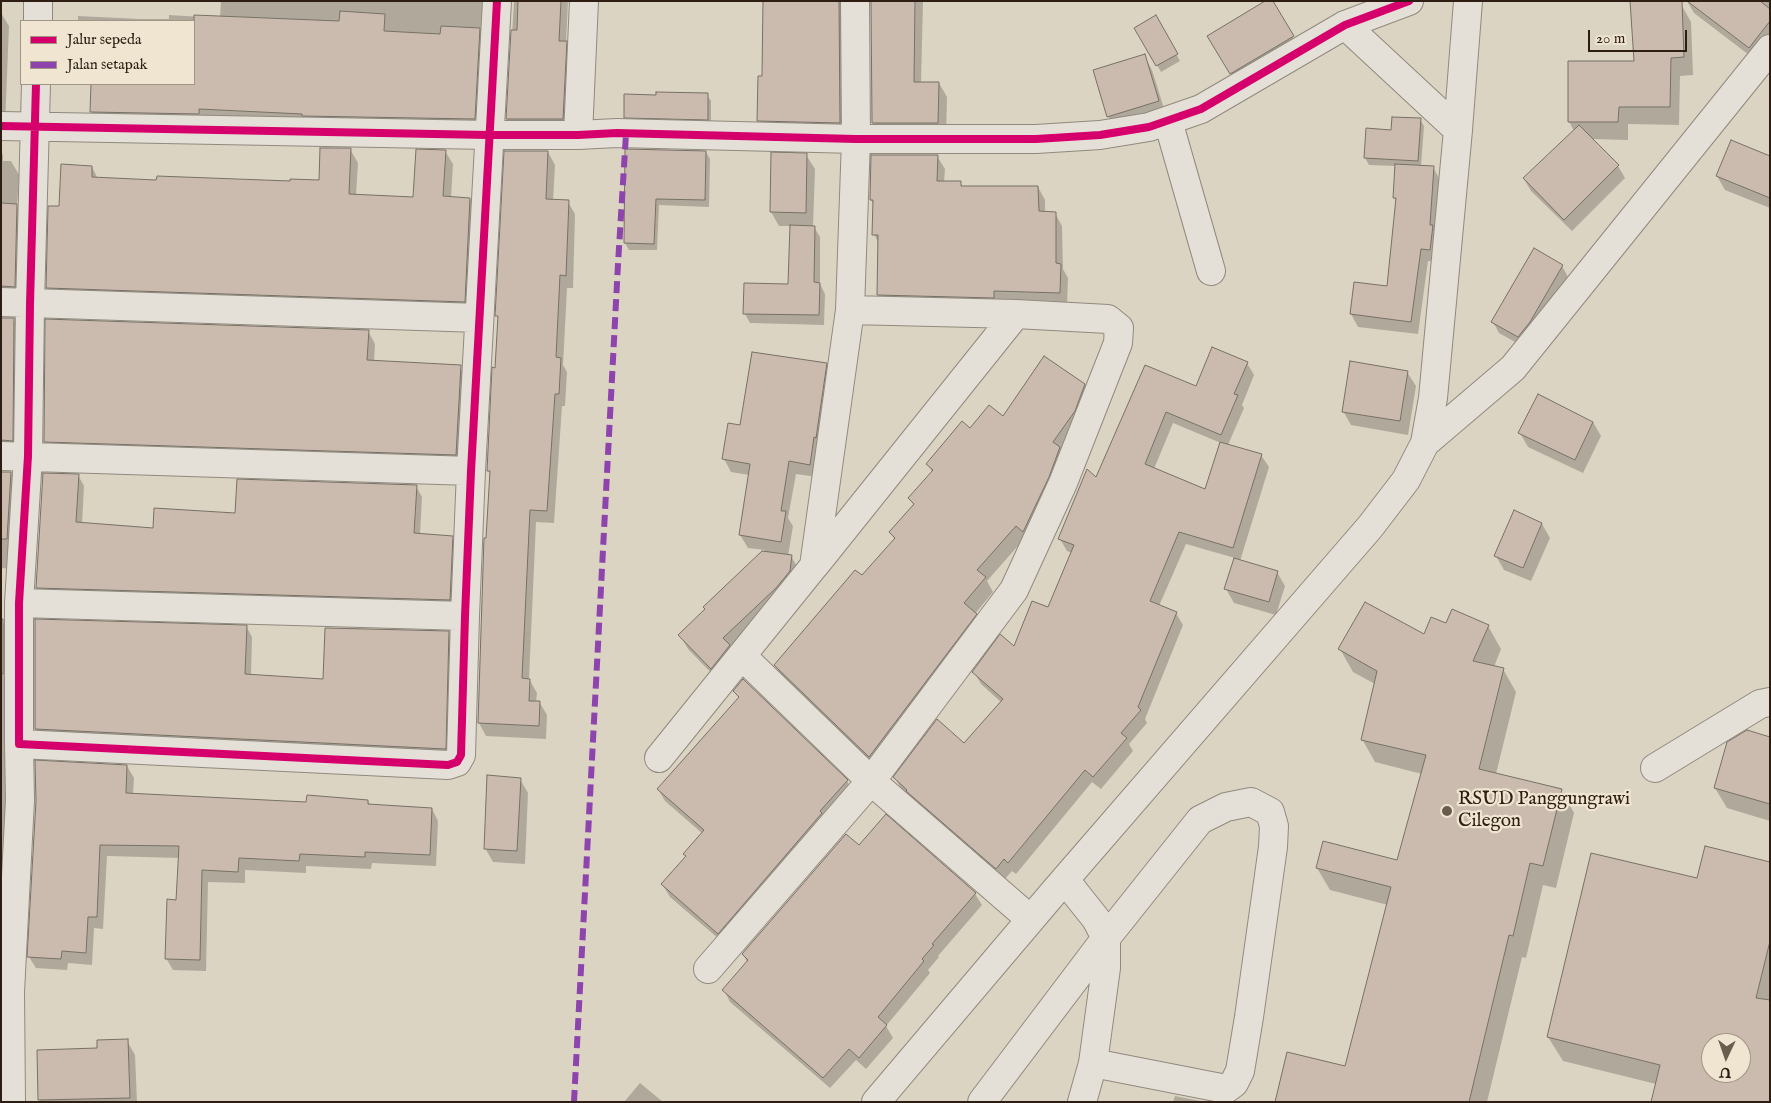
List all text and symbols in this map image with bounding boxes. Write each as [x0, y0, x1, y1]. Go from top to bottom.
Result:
legend [20, 20, 195, 85]
scale bar [1591, 20, 1690, 52]
text: 20 m [1596, 29, 1625, 48]
text: Jalur sepeda [67, 30, 141, 49]
text: Jalan setapak [67, 55, 148, 74]
place label: RSUD Panggungrawi Cilegon [1458, 789, 1630, 833]
marker: RSUD Panggungrawi Cilegon [1440, 804, 1454, 818]
north arrow [1701, 1033, 1751, 1083]
text: U [1719, 1063, 1732, 1081]

